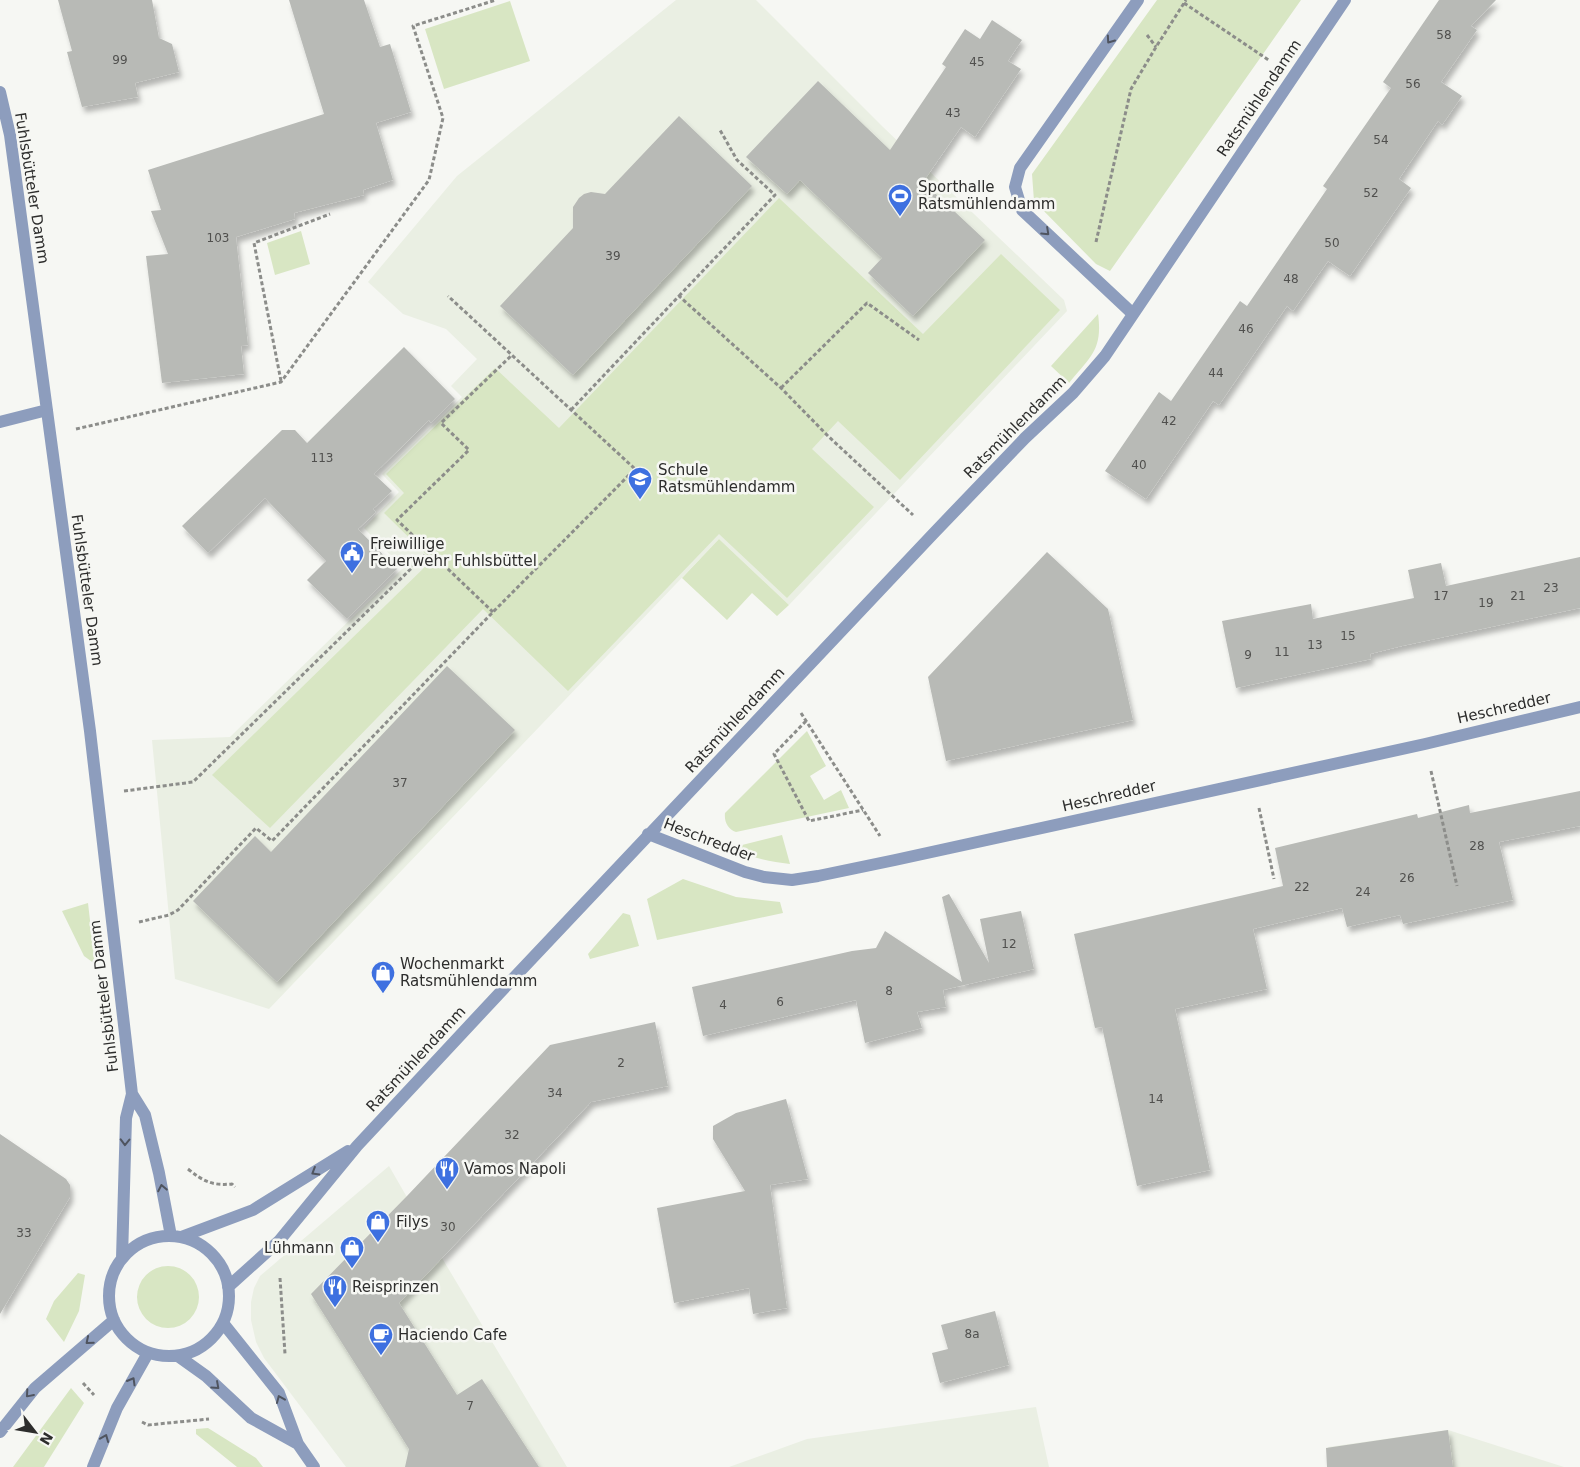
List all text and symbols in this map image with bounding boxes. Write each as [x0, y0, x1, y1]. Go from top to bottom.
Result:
house number: 58 [1436, 28, 1452, 42]
one-way arrow [1107, 34, 1116, 44]
street label: Ratsmühlendamm [1213, 36, 1305, 160]
house number: 99 [112, 53, 128, 67]
house number: 45 [969, 55, 985, 69]
house number: 56 [1405, 77, 1421, 91]
house number: 43 [945, 106, 961, 120]
street label: Fuhlsbütteler Damm [11, 111, 53, 265]
house number: 54 [1373, 133, 1389, 147]
place label: Sporthalle Ratsmühlendamm [918, 178, 1055, 213]
sports icon: Sporthalle Ratsmühlendamm [887, 183, 913, 217]
house number: 52 [1363, 186, 1379, 200]
one-way arrow [1041, 226, 1050, 235]
house number: 103 [207, 231, 229, 245]
house number: 50 [1324, 236, 1340, 250]
house number: 39 [605, 249, 621, 263]
house number: 48 [1283, 272, 1299, 286]
house number: 46 [1238, 322, 1254, 336]
house number: 44 [1208, 366, 1224, 380]
street label: Ratsmühlendamm [960, 372, 1070, 482]
house number: 42 [1161, 414, 1177, 428]
house number: 113 [311, 451, 333, 465]
house number: 40 [1131, 458, 1147, 472]
place label: Schule Ratsmühlendamm [658, 461, 795, 496]
school or university icon: Schule Ratsmühlendamm [627, 466, 653, 500]
street label: Fuhlsbütteler Damm [67, 513, 107, 667]
place label: Freiwillige Feuerwehr Fuhlsbüttel [370, 535, 537, 570]
public building icon: Freiwillige Feuerwehr Fuhlsbüttel [339, 540, 365, 574]
house number: 23 [1543, 581, 1559, 595]
house number: 17 [1433, 589, 1449, 603]
house number: 21 [1510, 589, 1526, 603]
house number: 19 [1478, 596, 1494, 610]
house number: 15 [1340, 629, 1356, 643]
house number: 13 [1307, 638, 1323, 652]
house number: 11 [1274, 645, 1290, 659]
house number: 9 [1244, 648, 1252, 662]
street label: Ratsmühlendamm [682, 664, 788, 776]
street label: Heschredder [1455, 688, 1553, 728]
house number: 37 [392, 776, 408, 790]
street label: Heschredder [1060, 776, 1158, 816]
street label: Heschredder [661, 814, 758, 866]
house number: 28 [1469, 839, 1485, 853]
house number: 26 [1399, 871, 1415, 885]
house number: 22 [1294, 880, 1310, 894]
house number: 24 [1355, 885, 1371, 899]
street label: Fuhlsbütteler Damm [86, 919, 122, 1073]
house number: 12 [1001, 937, 1017, 951]
place label: Wochenmarkt Ratsmühlendamm [400, 955, 537, 990]
shop icon: Wochenmarkt Ratsmühlendamm [370, 960, 396, 994]
house number: 8 [885, 984, 893, 998]
house number: 6 [776, 995, 784, 1009]
house number: 4 [719, 998, 727, 1012]
street label: Ratsmühlendamm [363, 1003, 469, 1115]
house number: 2 [617, 1056, 625, 1070]
house number: 34 [547, 1086, 563, 1100]
house number: 14 [1148, 1092, 1164, 1106]
house number: 32 [504, 1128, 520, 1142]
one-way arrow [120, 1138, 131, 1146]
restaurant icon: Vamos Napoli [434, 1156, 460, 1190]
place label: Vamos Napoli [464, 1160, 566, 1178]
one-way arrow [312, 1165, 321, 1175]
one-way arrow [157, 1184, 168, 1192]
shop icon: Filys [365, 1209, 391, 1243]
place label: Filys [396, 1213, 429, 1231]
house number: 30 [440, 1220, 456, 1234]
house number: 33 [16, 1226, 32, 1240]
shop icon: Lühmann [339, 1235, 365, 1269]
place label: Lühmann [264, 1239, 334, 1257]
restaurant icon: Reisprinzen [322, 1274, 348, 1308]
place label: Reisprinzen [352, 1278, 439, 1296]
cafe icon: Haciendo Cafe [368, 1322, 394, 1356]
place label: Haciendo Cafe [398, 1326, 507, 1344]
house number: 8a [965, 1327, 980, 1341]
one-way arrow [86, 1335, 95, 1343]
one-way arrow [126, 1377, 136, 1386]
one-way arrow [211, 1380, 220, 1389]
one-way arrow [26, 1389, 35, 1398]
one-way arrow [276, 1395, 287, 1404]
house number: 7 [466, 1399, 474, 1413]
north arrow [10, 1407, 60, 1457]
text: N [36, 1430, 56, 1448]
one-way arrow [99, 1434, 109, 1442]

